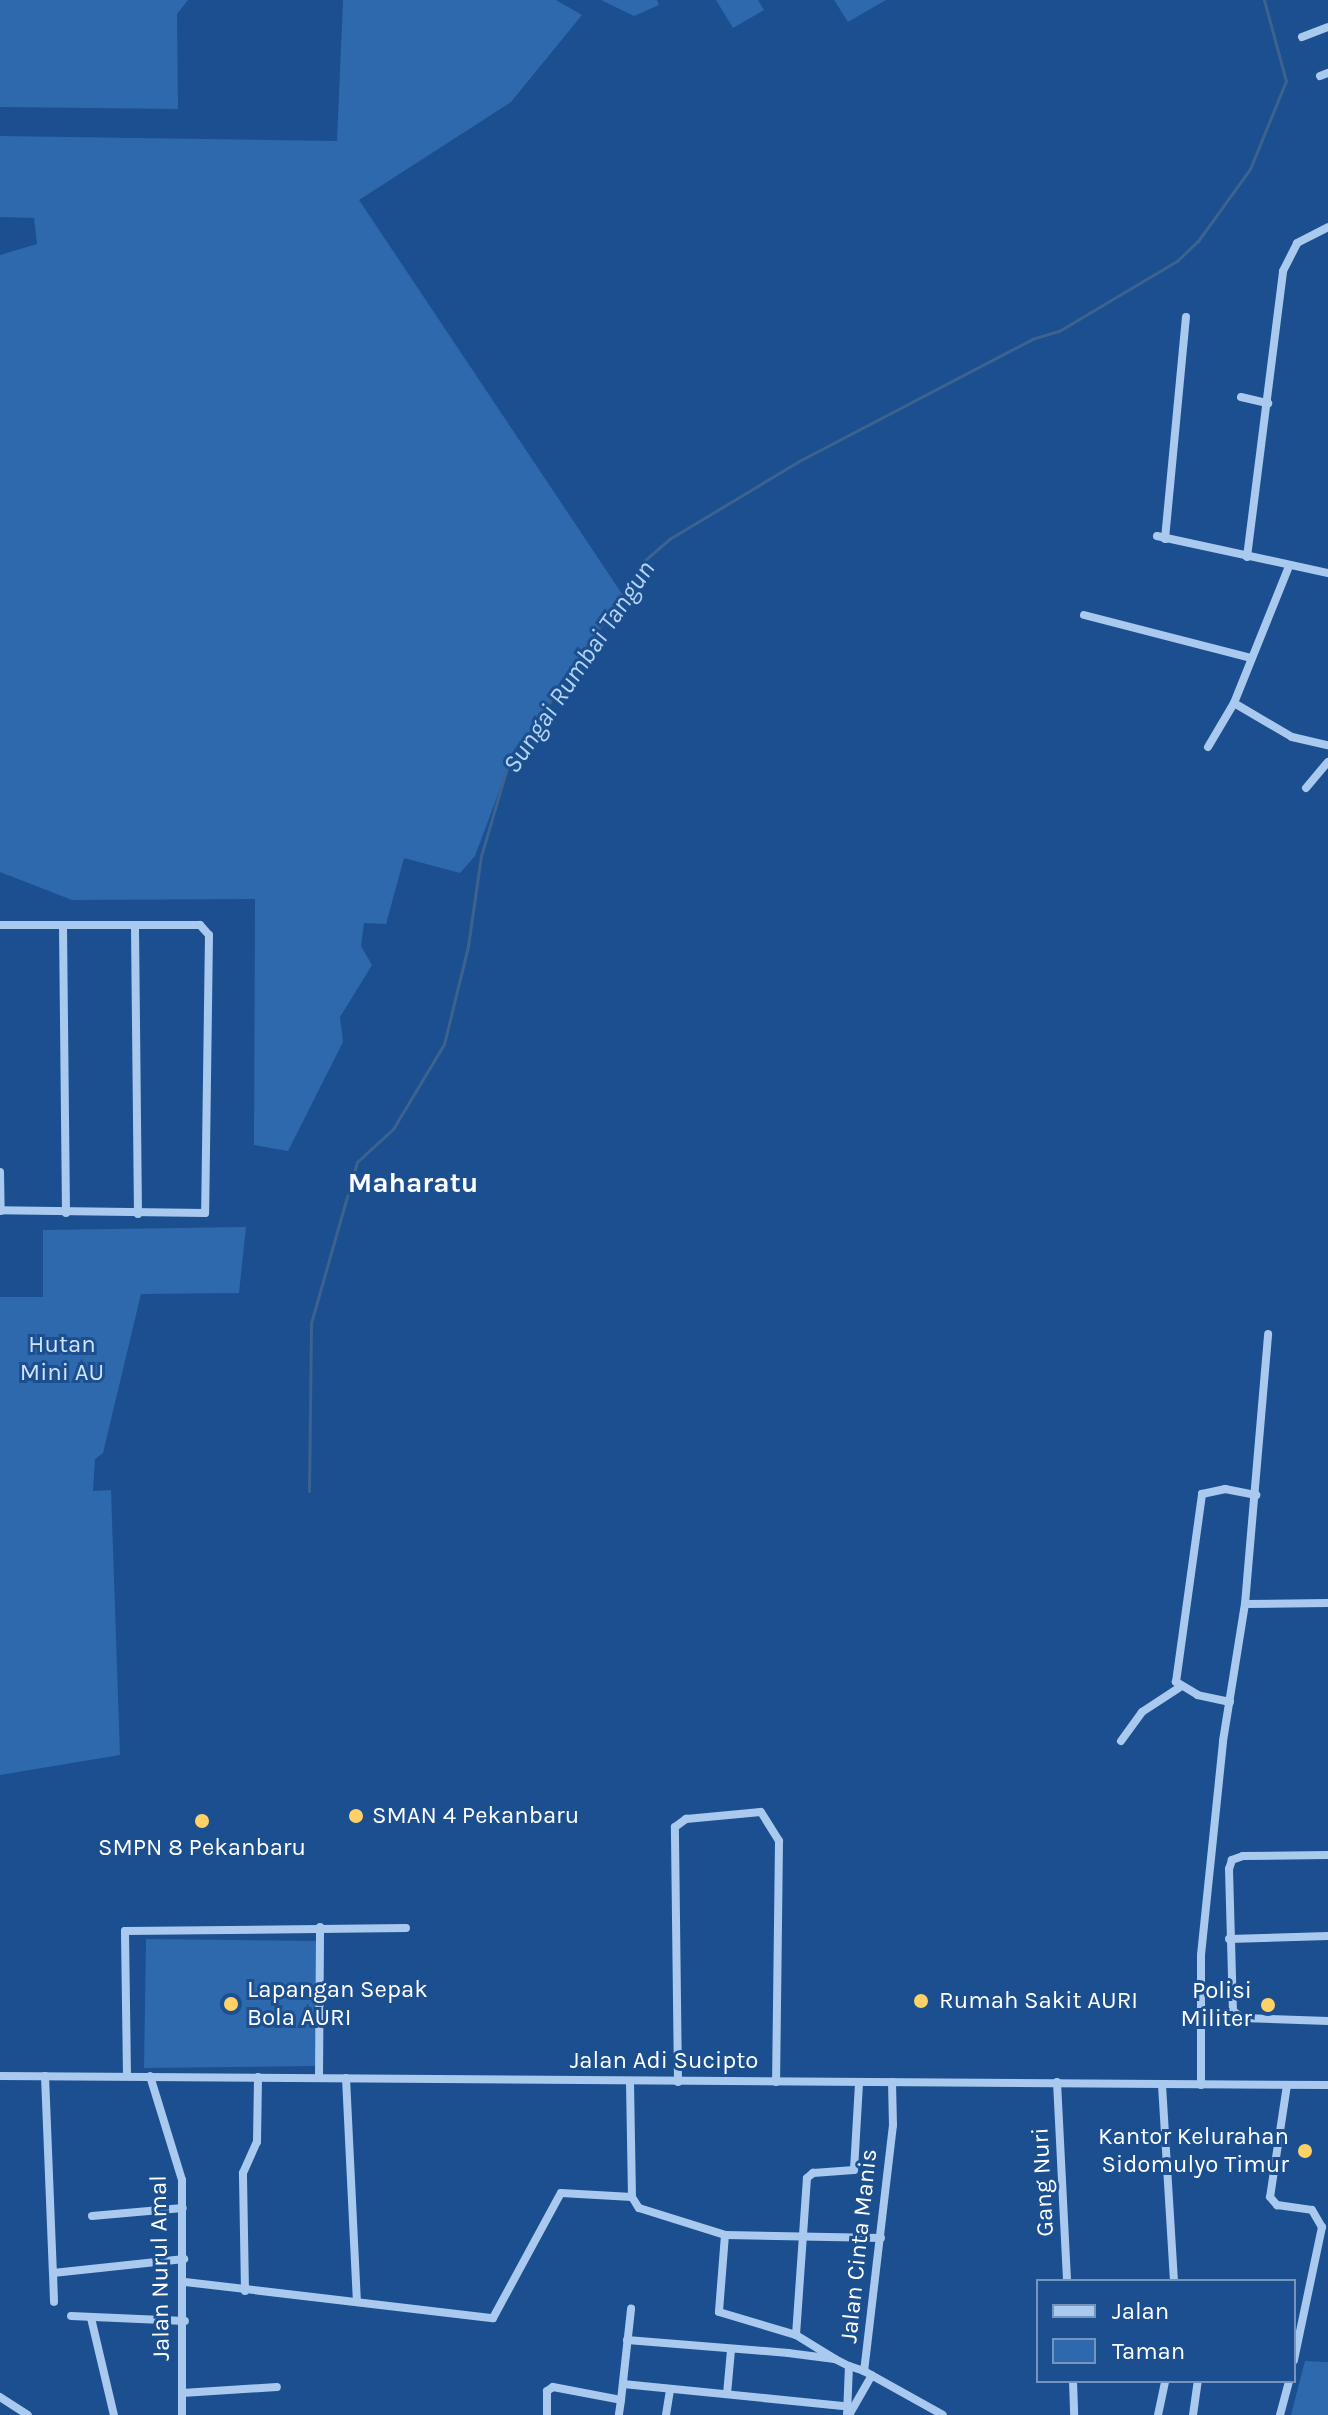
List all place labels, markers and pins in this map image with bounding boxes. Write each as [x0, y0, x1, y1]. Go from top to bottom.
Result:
place label: SMAN 4 Pekanbaru [372, 1802, 579, 1830]
marker: SMAN 4 Pekanbaru [347, 1807, 365, 1825]
marker: SMPN 8 Pekanbaru [193, 1812, 211, 1830]
place label: SMPN 8 Pekanbaru [98, 1834, 306, 1862]
place label: Lapangan Sepak Bola AURI [247, 1976, 428, 2032]
place label: Polisi Militer [1181, 1977, 1252, 2033]
place label: Rumah Sakit AURI [939, 1987, 1138, 2015]
marker: Rumah Sakit AURI [910, 1990, 932, 2012]
marker: Lapangan Sepak Bola AURI [222, 1995, 240, 2013]
marker: Polisi Militer [1259, 1996, 1277, 2014]
place label: Kantor Kelurahan Sidomulyo Timur [1098, 2123, 1289, 2179]
marker: Kantor Kelurahan Sidomulyo Timur [1296, 2142, 1314, 2160]

